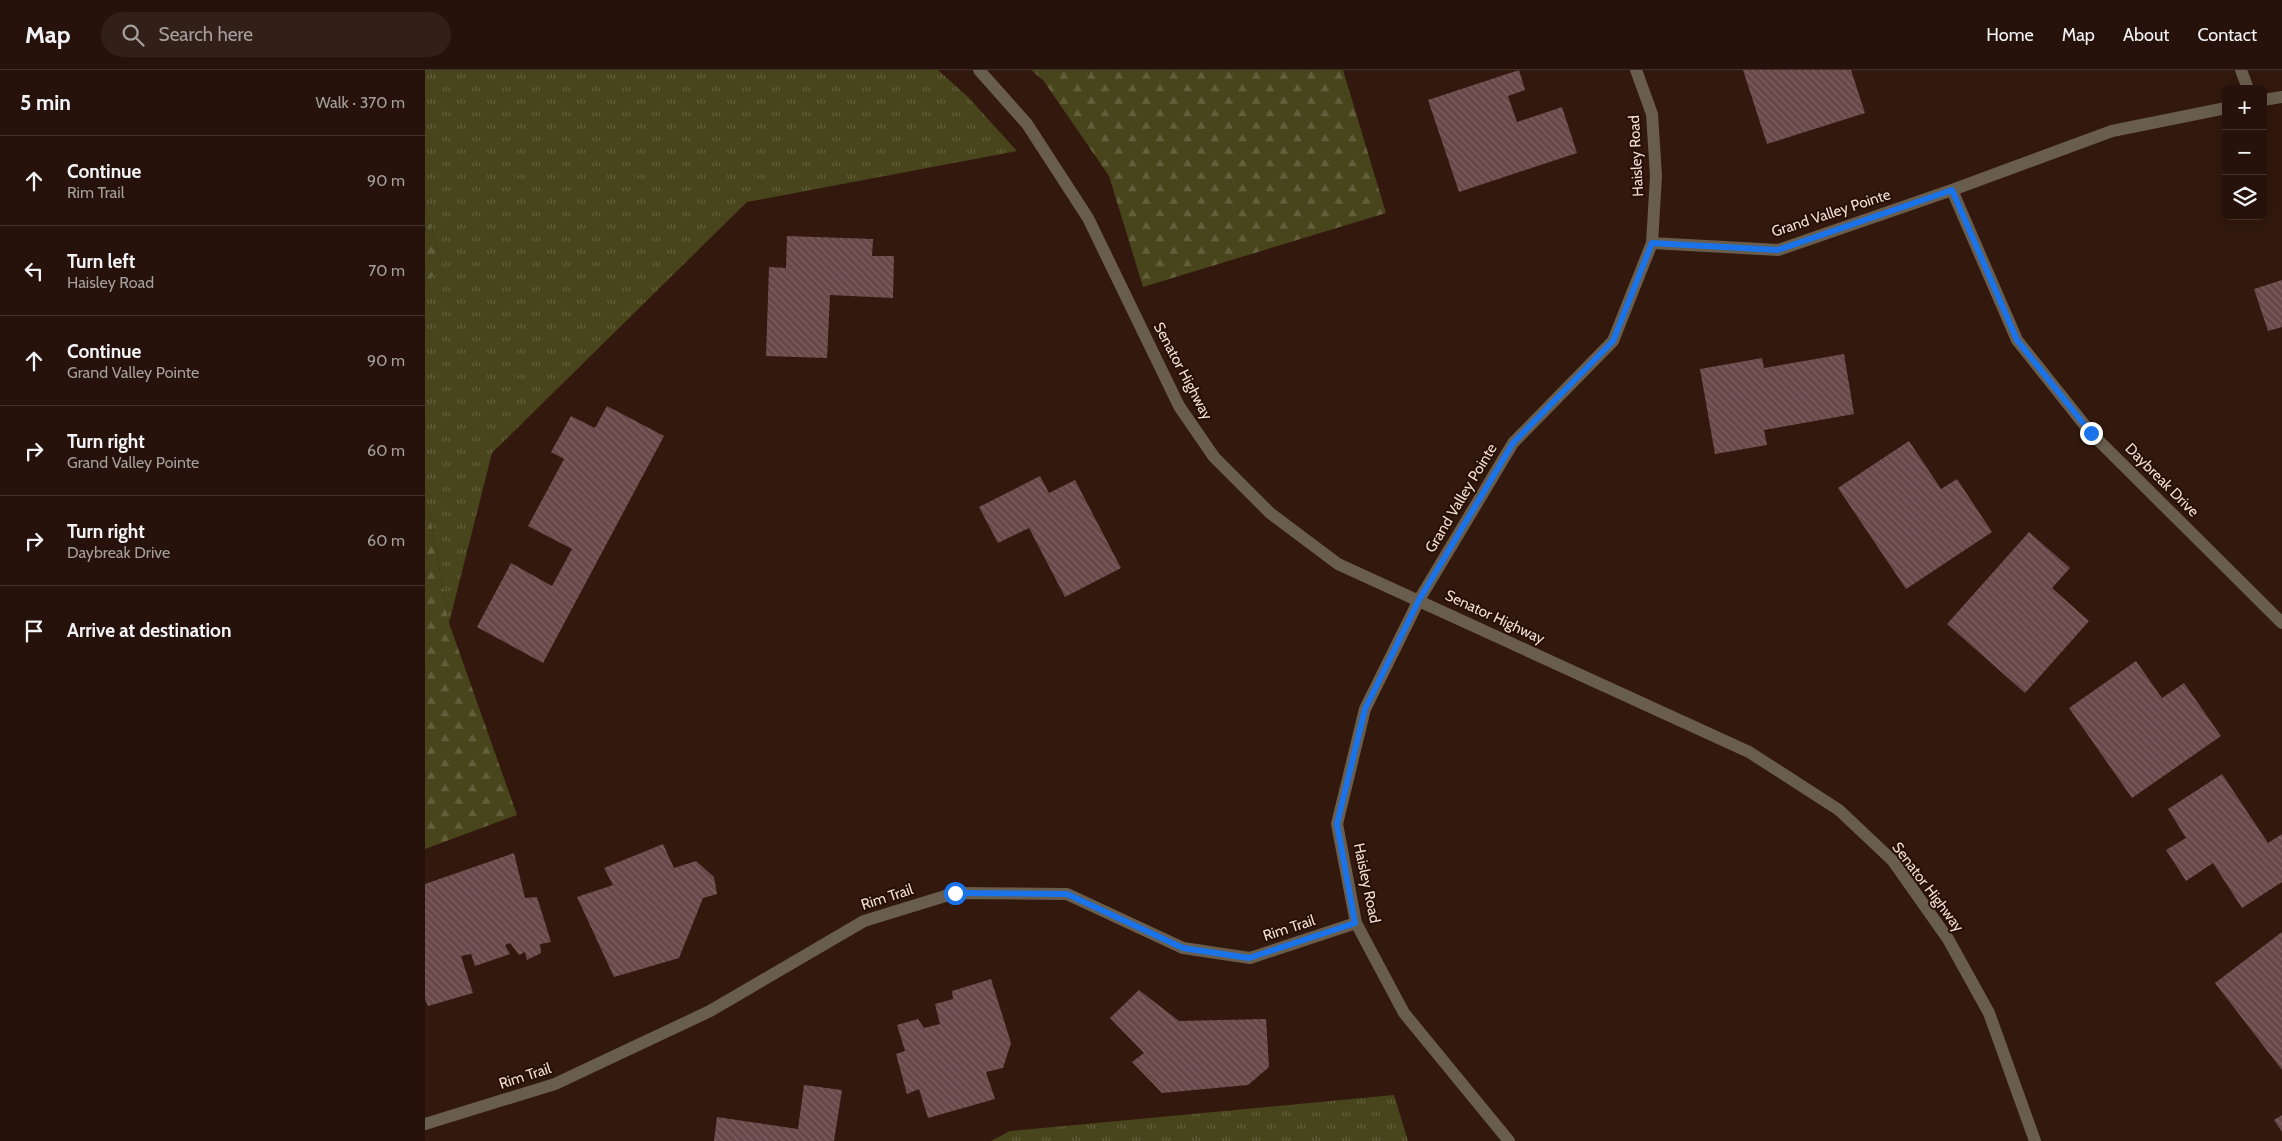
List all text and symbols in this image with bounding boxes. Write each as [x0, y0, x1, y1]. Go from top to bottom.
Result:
search box [101, 12, 451, 57]
text: Map [25, 20, 71, 49]
icon: search [119, 21, 147, 49]
text: Search here [159, 23, 253, 46]
text: Home [1986, 24, 2034, 46]
text: Map [2062, 24, 2095, 46]
text: About [2123, 24, 2169, 46]
text: Contact [2197, 24, 2257, 46]
map controls [2222, 85, 2267, 220]
button: + [2222, 85, 2267, 130]
text: 5 min [20, 90, 71, 115]
text: Walk · 370 m [316, 93, 405, 112]
street label: Haisley Road [1625, 115, 1647, 197]
button: − [2222, 130, 2267, 175]
text: Continue [67, 160, 141, 183]
icon: ahead [20, 167, 48, 195]
text: 90 m [367, 171, 405, 190]
button: layers [2222, 175, 2267, 220]
text: Rim Trail [67, 183, 124, 202]
street label: Grand Valley Pointe [1769, 185, 1893, 241]
text: Turn left [67, 250, 135, 273]
icon: left [20, 257, 48, 285]
text: 70 m [368, 261, 405, 280]
text: Haisley Road [67, 273, 154, 292]
street label: Senator Highway [1150, 319, 1216, 423]
text: Continue [67, 340, 141, 363]
icon: ahead [20, 347, 48, 375]
text: 90 m [367, 351, 405, 370]
text: Grand Valley Pointe [67, 363, 199, 382]
route end [2080, 422, 2103, 445]
text: Turn right [67, 430, 145, 453]
icon: right [20, 437, 48, 465]
street label: Daybreak Drive [2121, 439, 2203, 521]
street label: Grand Valley Pointe [1421, 440, 1501, 556]
text: 60 m [367, 441, 405, 460]
text: Grand Valley Pointe [67, 453, 199, 472]
text: Turn right [67, 520, 145, 543]
icon: right [20, 527, 48, 555]
text: 60 m [367, 531, 405, 550]
text: Daybreak Drive [67, 543, 170, 562]
street label: Senator Highway [1442, 586, 1548, 648]
icon: arrive [20, 617, 48, 645]
text: Arrive at destination [67, 619, 231, 642]
street label: Senator Highway [1888, 839, 1968, 936]
street label: Haisley Road [1350, 841, 1384, 925]
street label: Rim Trail [859, 880, 916, 914]
route start [944, 882, 967, 905]
street label: Rim Trail [1261, 911, 1318, 945]
street label: Rim Trail [497, 1059, 554, 1093]

